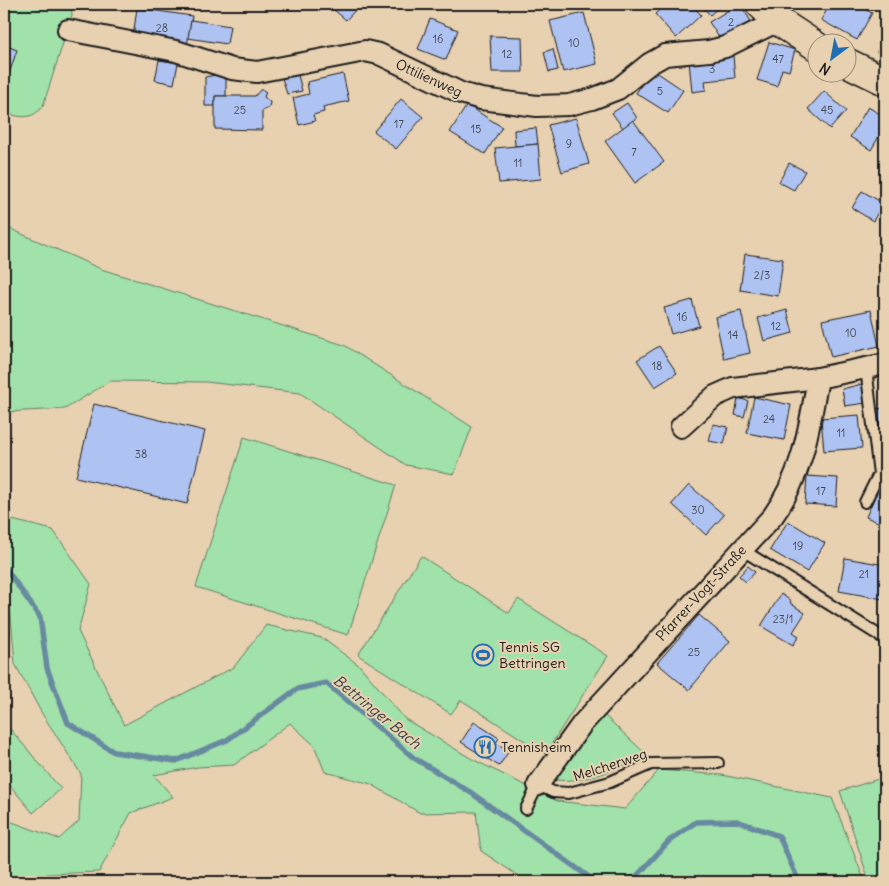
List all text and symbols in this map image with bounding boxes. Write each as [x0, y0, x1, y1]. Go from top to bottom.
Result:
house number: 2 [728, 15, 734, 29]
house number: 28 [156, 21, 168, 35]
house number: 16 [433, 32, 443, 46]
north arrow [806, 32, 856, 82]
house number: 10 [568, 36, 580, 50]
house number: 12 [502, 47, 512, 61]
house number: 47 [772, 52, 784, 66]
street label: Ottilienweg [393, 55, 465, 101]
text: N [816, 59, 834, 79]
house number: 3 [709, 62, 715, 76]
house number: 5 [657, 84, 663, 98]
house number: 25 [234, 103, 246, 117]
house number: 45 [821, 103, 833, 117]
house number: 17 [394, 117, 404, 131]
house number: 15 [471, 122, 481, 136]
house number: 9 [566, 137, 572, 151]
house number: 7 [631, 145, 637, 159]
house number: 11 [514, 156, 522, 170]
house number: 2/3 [754, 268, 770, 282]
house number: 16 [677, 310, 687, 324]
house number: 12 [771, 319, 781, 333]
house number: 10 [845, 326, 857, 340]
house number: 14 [728, 328, 738, 342]
house number: 18 [652, 359, 662, 373]
house number: 24 [763, 412, 775, 426]
house number: 11 [837, 426, 845, 440]
house number: 38 [135, 447, 147, 461]
house number: 17 [816, 484, 826, 498]
house number: 30 [691, 503, 705, 517]
house number: 19 [793, 539, 803, 553]
street label: Pfarrer-Vogt-Straße [652, 541, 750, 645]
house number: 21 [859, 567, 869, 581]
house number: 23/1 [773, 612, 793, 626]
place label: Tennis SG Bettringen [499, 638, 566, 672]
sports icon: Tennis SG Bettringen [471, 643, 495, 667]
house number: 25 [688, 645, 700, 659]
water label: Bettringer Bach [330, 671, 425, 753]
restaurant icon: Tennisheim [473, 735, 497, 759]
place label: Tennisheim [501, 738, 572, 756]
street label: Melcherweg [571, 745, 649, 785]

